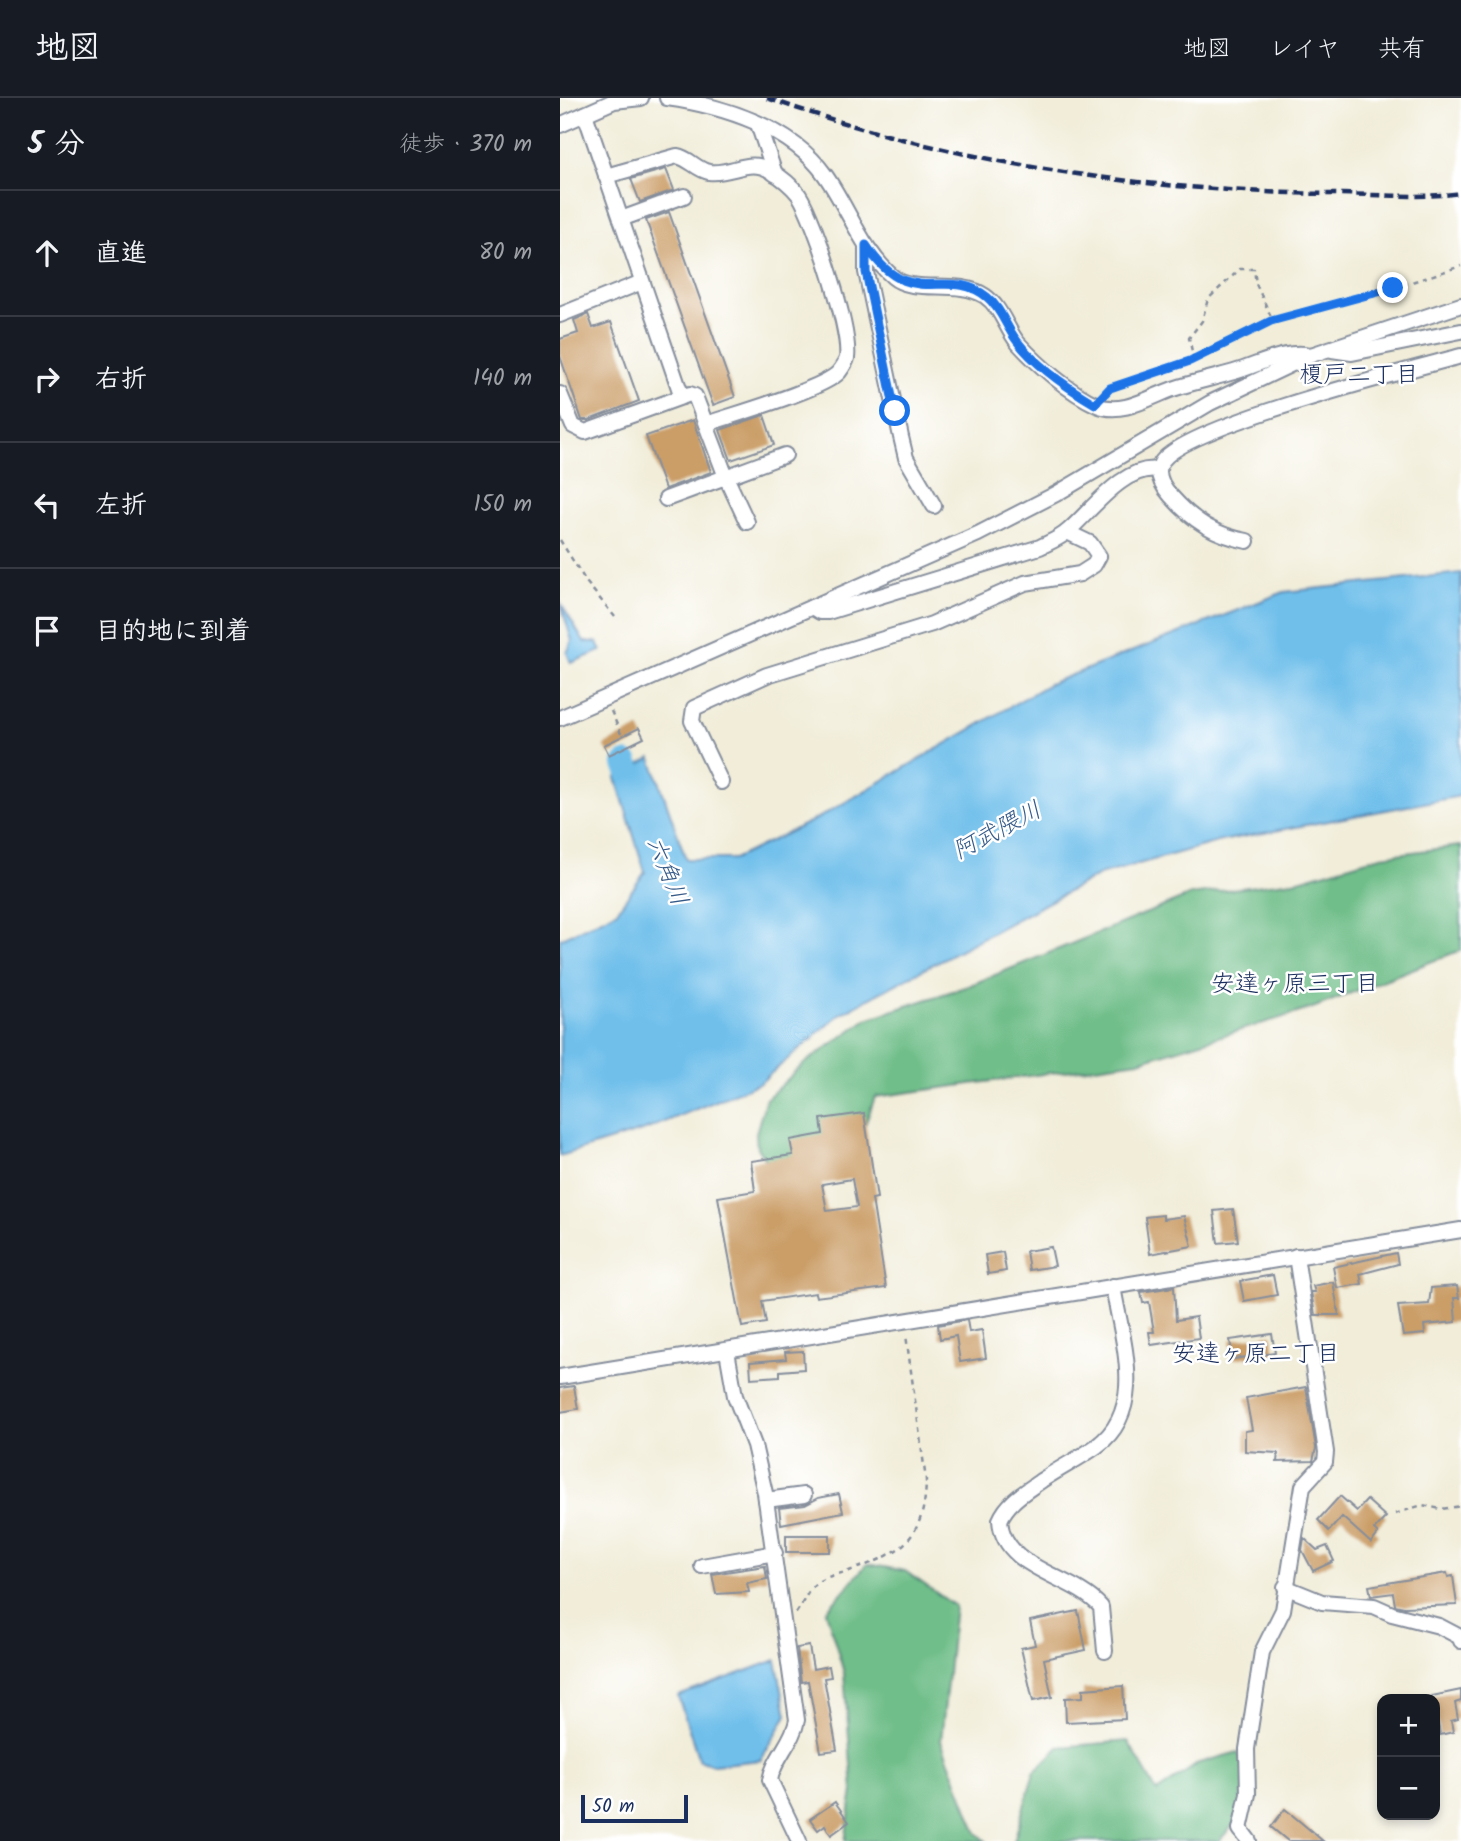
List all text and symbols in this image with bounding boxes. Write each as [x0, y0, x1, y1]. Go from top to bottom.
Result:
text: 地図 [35, 23, 101, 76]
text: 地図 [1183, 30, 1231, 69]
text: レイヤ [1269, 30, 1340, 69]
text: 共有 [1378, 30, 1426, 69]
text: 5 分 [28, 121, 85, 169]
text: 徒歩 · 370 m [399, 127, 532, 163]
text: 直進 [95, 233, 147, 275]
icon: ahead [28, 234, 66, 272]
text: 80 m [479, 235, 532, 271]
route end [1377, 272, 1408, 303]
district label: 榎戸二丁目 [1299, 356, 1419, 395]
text: 右折 [95, 359, 147, 401]
icon: right [28, 360, 66, 398]
text: 140 m [473, 361, 532, 397]
route start [879, 395, 910, 426]
text: 左折 [95, 485, 147, 527]
icon: left [28, 486, 66, 524]
text: 150 m [473, 487, 532, 523]
text: 目的地に到着 [95, 611, 251, 653]
icon: arrive [28, 612, 66, 650]
water label: 阿武隈川 [946, 792, 1049, 871]
water label: 六角川 [635, 831, 698, 912]
district label: 安達ヶ原三丁目 [1211, 965, 1379, 1004]
district label: 安達ヶ原二丁目 [1172, 1335, 1340, 1374]
map controls [1377, 1694, 1440, 1820]
button: + [1377, 1694, 1440, 1757]
button: − [1377, 1757, 1440, 1820]
scale bar [581, 1792, 688, 1824]
text: 50 m [592, 1792, 634, 1822]

